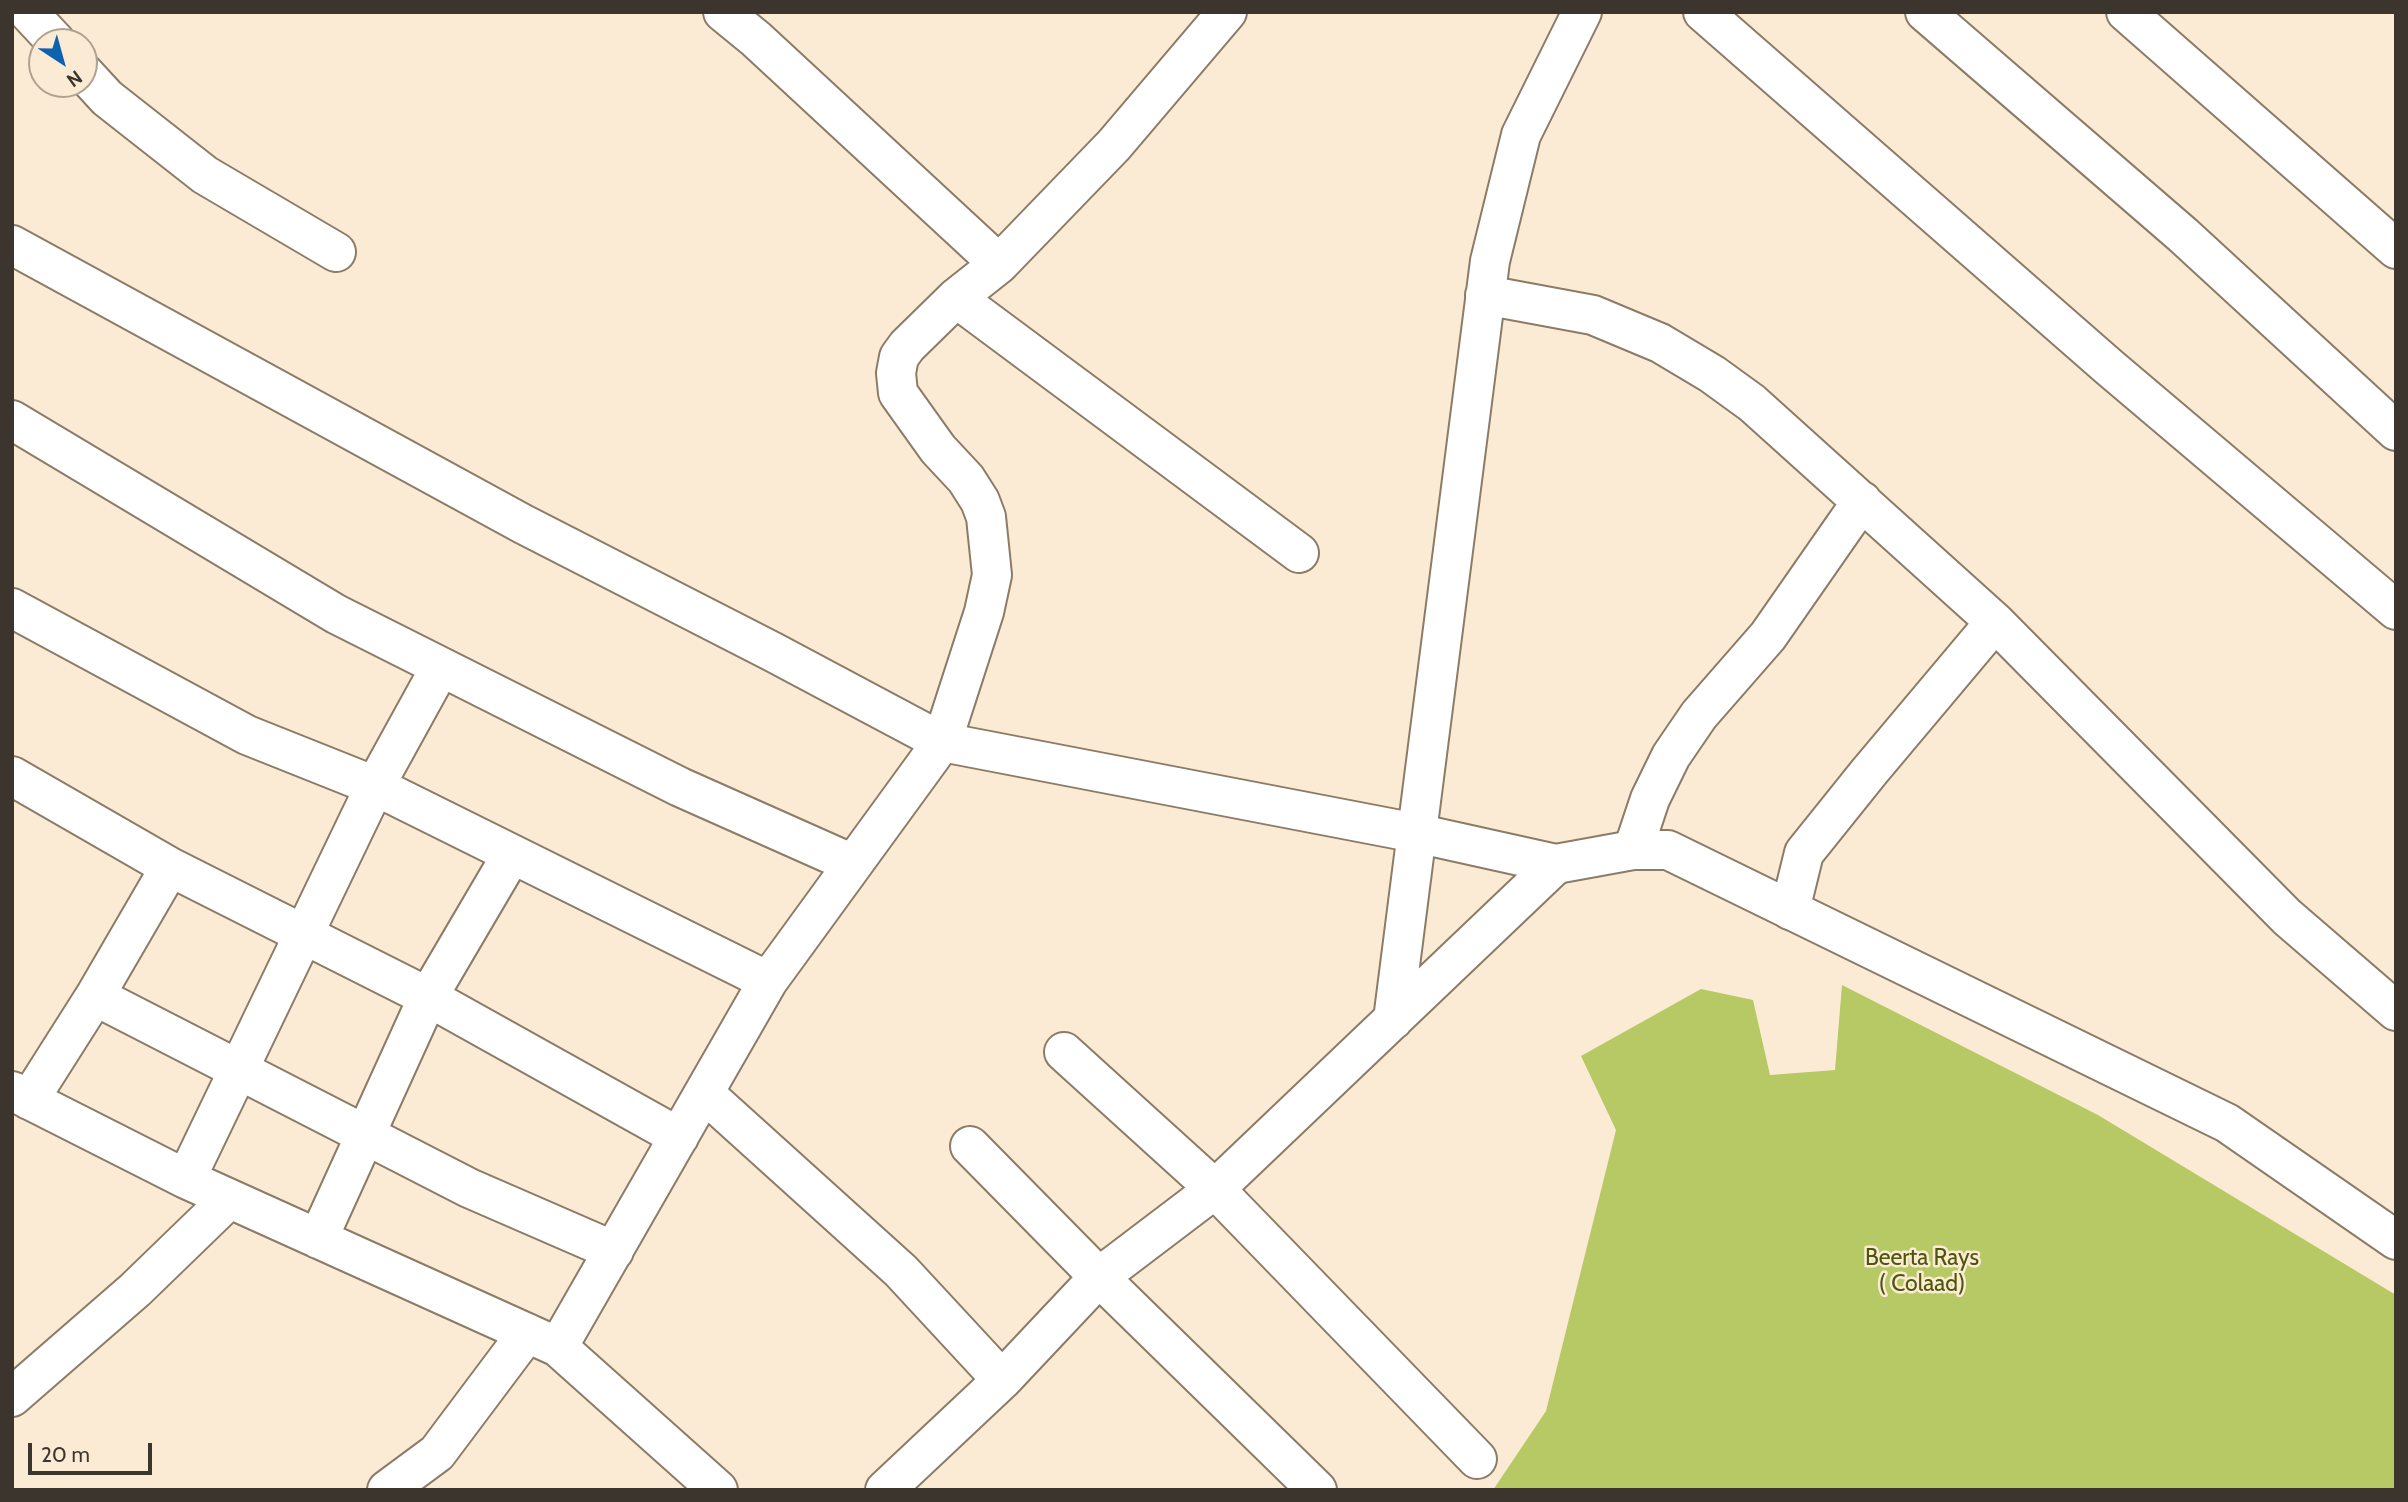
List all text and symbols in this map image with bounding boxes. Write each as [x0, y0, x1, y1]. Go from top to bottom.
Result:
north arrow [28, 28, 98, 98]
text: N [62, 66, 87, 92]
park label: Beerta Rays ( Colaad) [1865, 1244, 1979, 1298]
scale bar [32, 1428, 156, 1472]
text: 20 m [41, 1442, 90, 1467]

